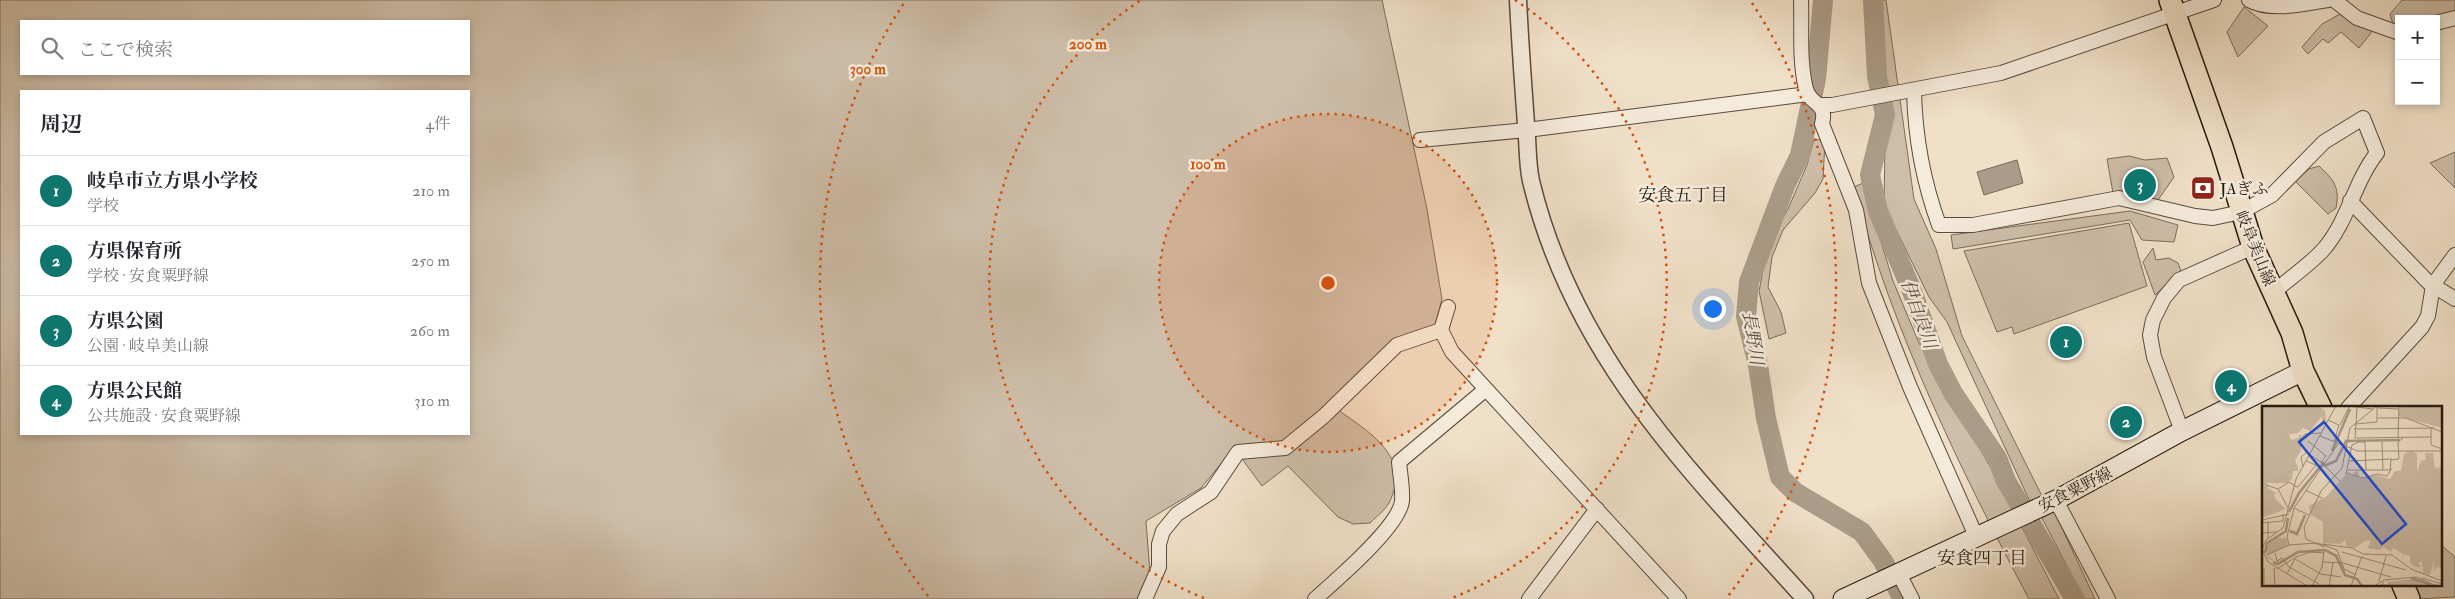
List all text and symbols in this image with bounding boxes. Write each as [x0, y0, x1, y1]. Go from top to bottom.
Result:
map controls [2395, 15, 2440, 105]
button: + [2395, 15, 2440, 60]
search box [20, 20, 470, 75]
icon: search [38, 34, 66, 62]
text: 200 m [1069, 35, 1107, 54]
text: ここで検索 [78, 38, 173, 62]
text: 300 m [850, 60, 886, 79]
button: − [2395, 60, 2440, 105]
text: 周辺 [40, 111, 82, 138]
text: 4件 [425, 114, 450, 134]
text: 100 m [1190, 155, 1226, 174]
pin: 3 [2124, 166, 2156, 204]
text: 岐阜市立方県小学校 [87, 169, 258, 193]
bank icon: JAぎふ [2190, 175, 2216, 201]
place label: JAぎふ [2219, 179, 2269, 200]
text: 1 [53, 181, 59, 201]
text: 210 m [412, 181, 450, 201]
district label: 安食五丁目 [1638, 184, 1728, 207]
text: 学校 [87, 196, 119, 216]
street label: 岐阜美山線 [2231, 208, 2279, 289]
text: 方県保育所 [87, 239, 182, 263]
text: 2 [52, 251, 60, 271]
text: 250 m [411, 251, 450, 271]
text: 学校 · 安食粟野線 [87, 266, 209, 286]
centre of rings [1319, 274, 1337, 292]
water label: 伊自良川 [1895, 276, 1942, 354]
your location [1700, 296, 1726, 322]
text: 方県公園 [87, 309, 163, 333]
water label: 長野川 [1737, 310, 1768, 369]
text: 3 [53, 321, 59, 341]
text: 260 m [410, 321, 450, 341]
pin: 1 [2050, 323, 2082, 361]
text: 公園 · 岐阜美山線 [87, 336, 209, 356]
pin: 4 [2215, 367, 2247, 405]
text: 方県公民館 [87, 379, 182, 403]
text: 4 [52, 391, 60, 411]
text: 310 m [414, 391, 450, 411]
pin: 2 [2110, 403, 2142, 441]
text: 公共施設 · 安食粟野線 [87, 406, 241, 426]
inset map [2262, 406, 2442, 586]
street label: 安食粟野線 [2035, 463, 2116, 517]
district label: 安食四丁目 [1937, 547, 2027, 570]

